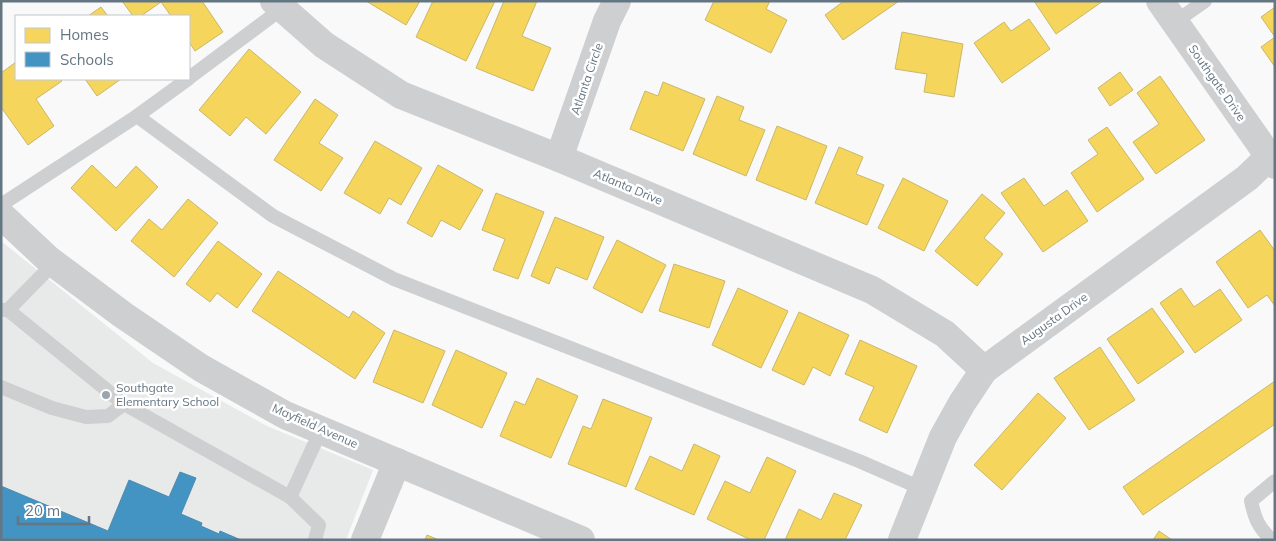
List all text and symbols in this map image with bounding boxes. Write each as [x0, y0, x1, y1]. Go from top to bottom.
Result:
legend [15, 15, 190, 80]
text: Homes [60, 25, 109, 44]
street label: Atlanta Circle [567, 41, 606, 117]
street label: Southgate Drive [1186, 42, 1249, 124]
text: Schools [60, 50, 114, 69]
street label: Atlanta Drive [591, 165, 665, 208]
street label: Augusta Drive [1017, 289, 1090, 348]
place label: Southgate Elementary School [116, 380, 219, 409]
marker: Southgate Elementary School [100, 389, 112, 401]
street label: Mayfield Avenue [270, 400, 360, 451]
scale bar [18, 494, 89, 526]
text: 20 m [25, 501, 60, 520]

